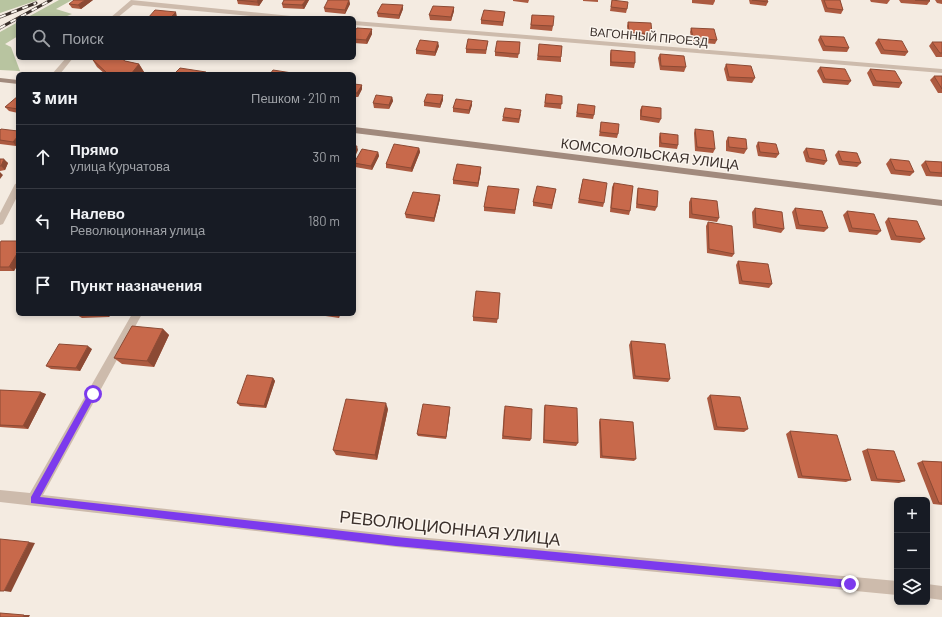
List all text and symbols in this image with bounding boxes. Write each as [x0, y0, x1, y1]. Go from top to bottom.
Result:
search box [16, 16, 356, 60]
street label: ВАГОННЫЙ ПРОЕЗД [589, 24, 709, 49]
icon: search [30, 27, 52, 49]
text: Поиск [62, 29, 104, 47]
text: 3 мин [32, 87, 78, 107]
text: Пешком · 210 m [251, 90, 340, 106]
street label: КОМСОМОЛЬСКАЯ УЛИЦА [560, 134, 741, 173]
text: Прямо [70, 140, 119, 158]
icon: ahead [32, 146, 54, 168]
text: 30 m [313, 149, 340, 165]
text: улица Курчатова [70, 158, 170, 174]
text: Налево [70, 204, 125, 222]
icon: left [32, 210, 54, 232]
text: 180 m [308, 213, 340, 229]
text: Революционная улица [70, 222, 205, 238]
icon: arrive [32, 274, 54, 296]
text: Пункт назначения [70, 276, 202, 294]
route start [84, 385, 102, 403]
map controls [894, 497, 930, 605]
button: + [894, 497, 930, 533]
street label: РЕВОЛЮЦИОННАЯ УЛИЦА [339, 505, 562, 549]
button: − [894, 533, 930, 569]
button: layers [894, 569, 930, 605]
route end [841, 575, 859, 593]

